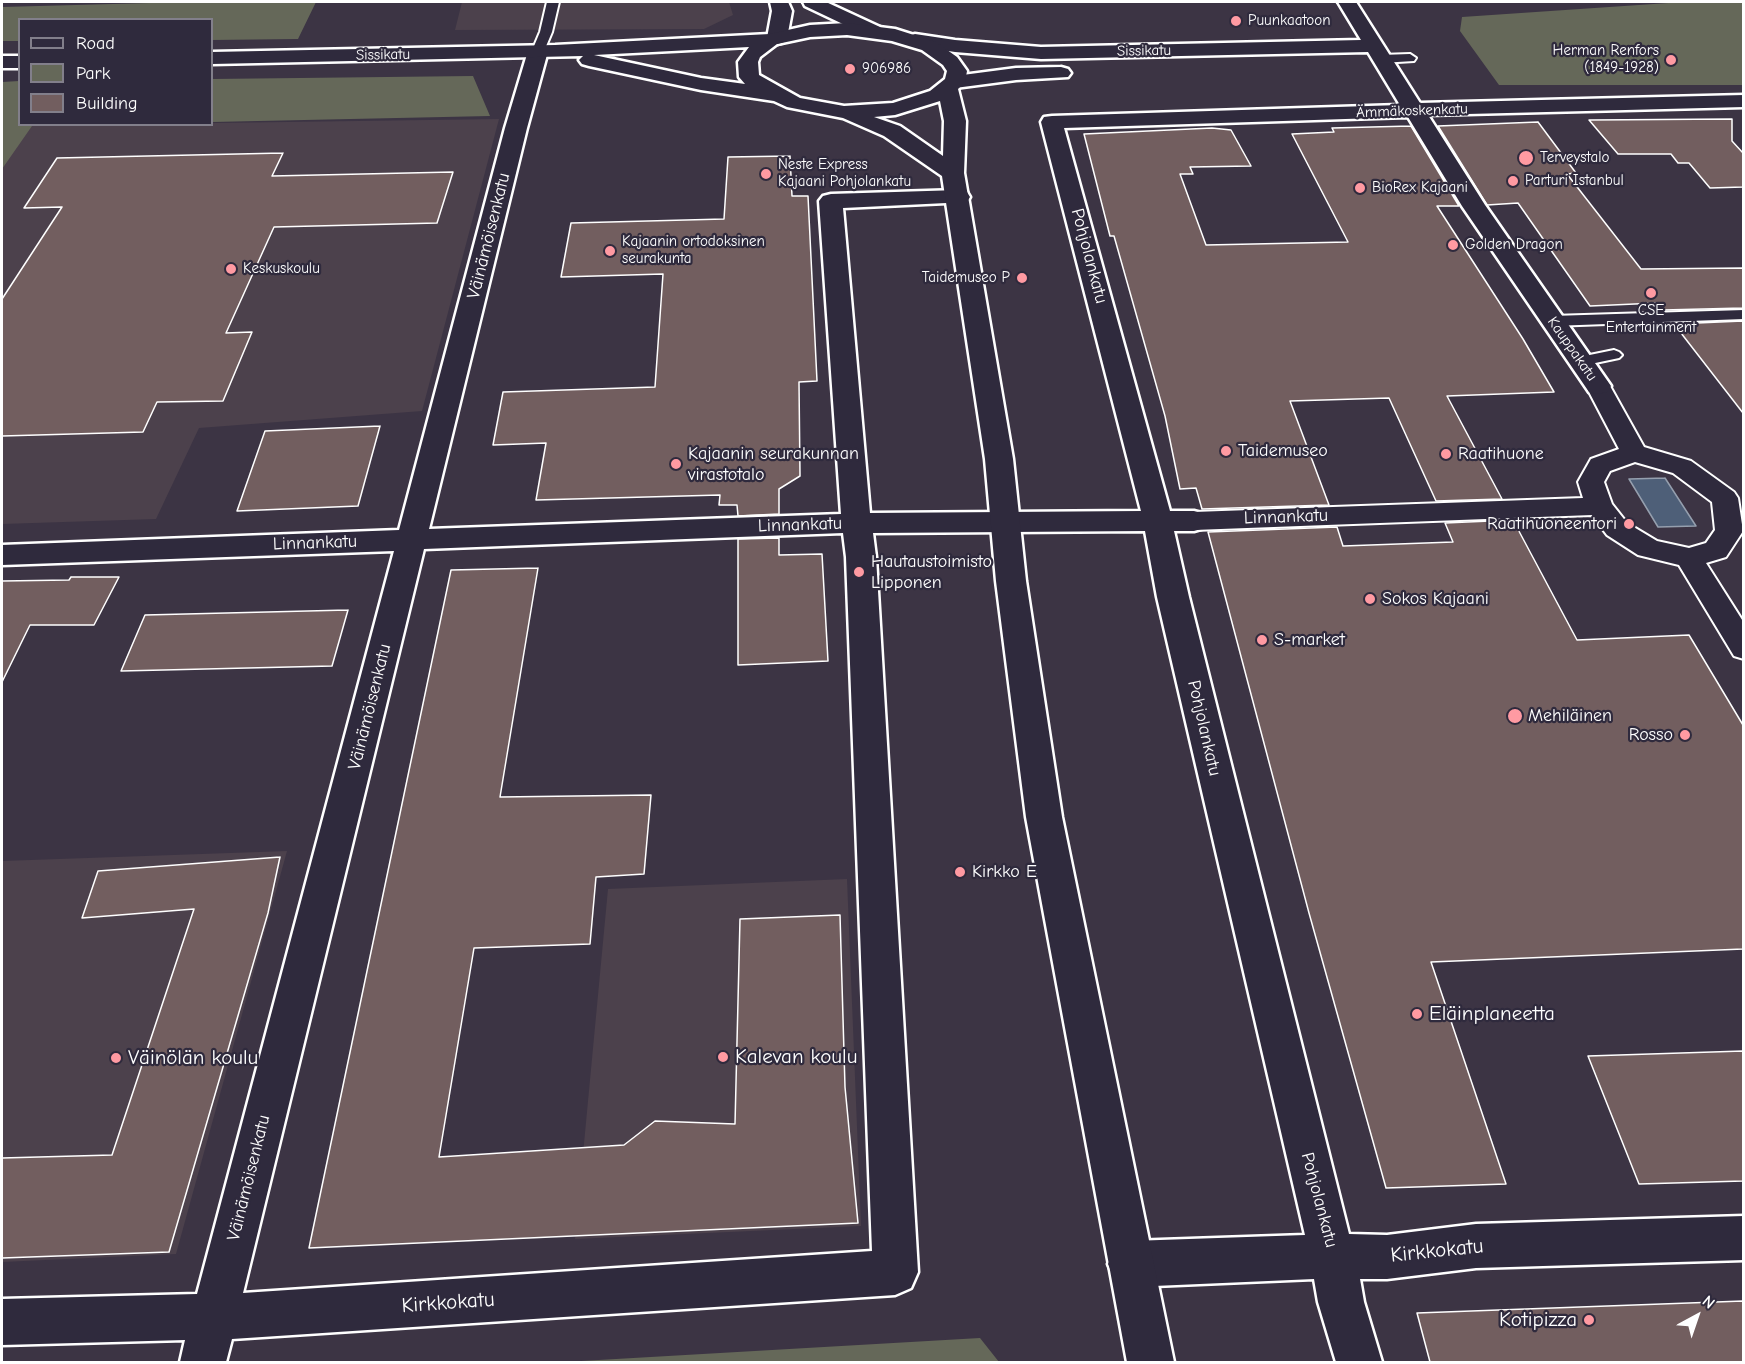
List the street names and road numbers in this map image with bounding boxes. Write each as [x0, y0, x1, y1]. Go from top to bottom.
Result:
street label: Sissikatu [1117, 42, 1171, 60]
street label: Sissikatu [356, 46, 410, 64]
street label: Ämmäkoskenkatu [1356, 100, 1468, 122]
street label: Väinämöisenkatu [463, 171, 515, 301]
street label: Pohjolankatu [1066, 206, 1112, 306]
street label: Kauppakatu [1543, 313, 1601, 385]
street label: Linnankatu [1244, 505, 1328, 529]
street label: Linnankatu [758, 513, 842, 537]
street label: Linnankatu [273, 531, 357, 555]
street label: Väinämöisenkatu [344, 642, 396, 772]
street label: Pohjolankatu [1183, 678, 1225, 778]
street label: Väinämöisenkatu [223, 1113, 275, 1243]
street label: Pohjolankatu [1296, 1150, 1342, 1250]
street label: Kirkkokatu [1389, 1234, 1485, 1268]
street label: Kirkkokatu [401, 1287, 495, 1319]

